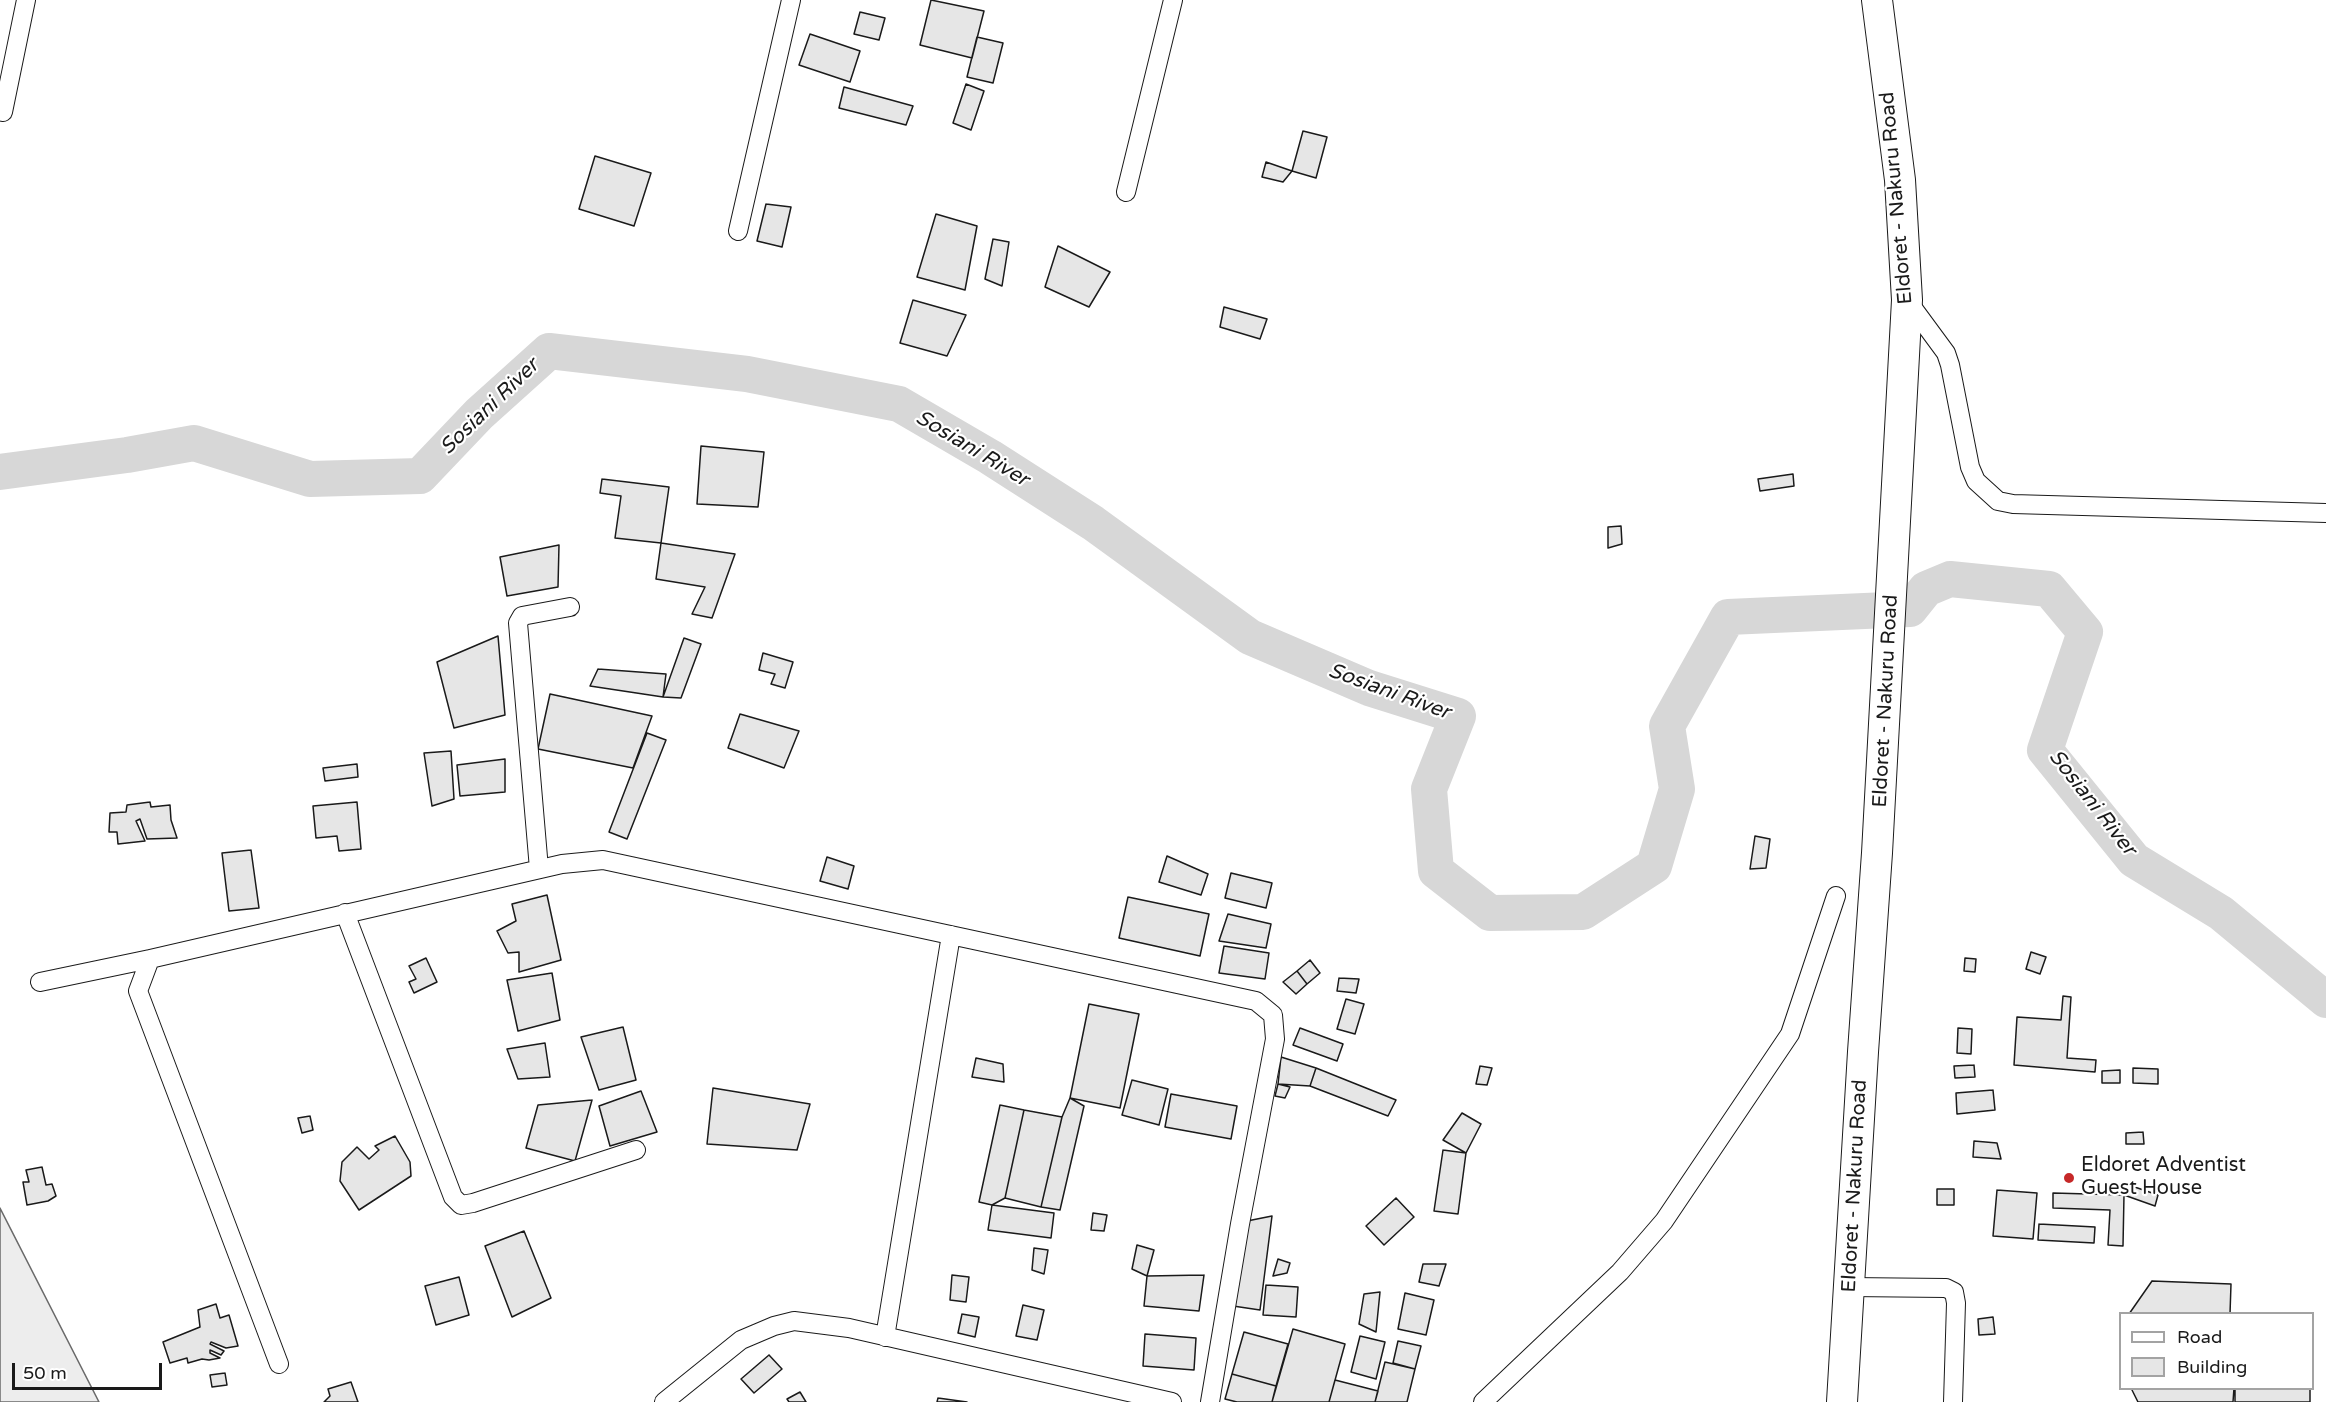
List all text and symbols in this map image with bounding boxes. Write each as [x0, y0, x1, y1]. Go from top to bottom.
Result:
street label: Eldoret - Nakuru Road [1876, 91, 1918, 305]
water label: Sosiani River [435, 354, 545, 460]
water label: Sosiani River [911, 405, 1033, 493]
street label: Eldoret - Nakuru Road [1868, 594, 1904, 808]
water label: Sosiani River [1325, 658, 1453, 726]
water label: Sosiani River [2043, 745, 2141, 861]
street label: Eldoret - Nakuru Road [1837, 1079, 1873, 1293]
place label: Eldoret Adventist Guest House [2081, 1154, 2246, 1201]
marker: Eldoret Adventist Guest House [2062, 1171, 2076, 1185]
legend [2119, 1312, 2314, 1390]
text: Road [2177, 1326, 2222, 1348]
scale bar [15, 1351, 165, 1389]
text: Building [2177, 1356, 2247, 1378]
text: 50 m [23, 1362, 67, 1384]

